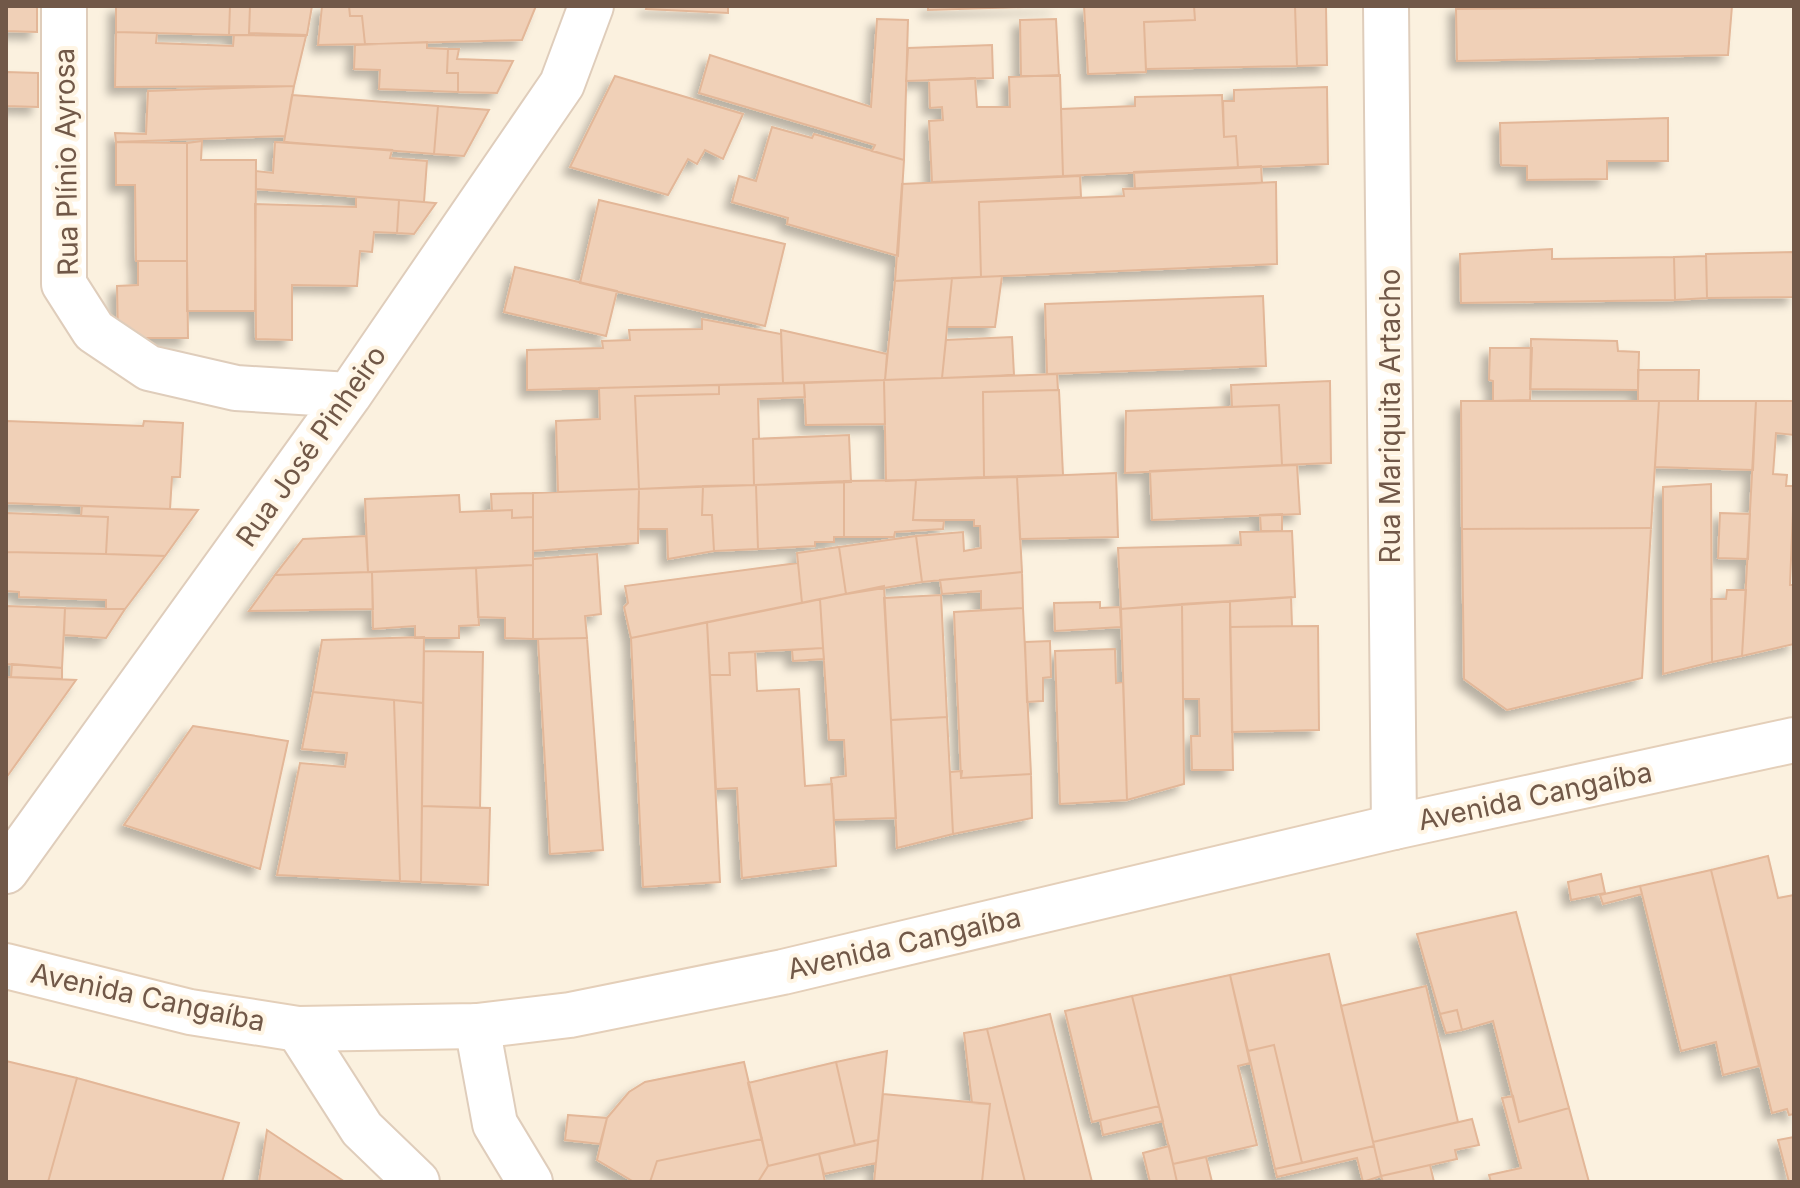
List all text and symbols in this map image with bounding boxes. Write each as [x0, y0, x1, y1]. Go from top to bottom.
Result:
street label: Rua Plínio Ayrosa [47, 48, 85, 276]
street label: Rua Mariquita Artacho [1373, 269, 1407, 563]
street label: Rua José Pinheiro [229, 339, 393, 553]
street label: Avenida Cangaíba [1415, 755, 1655, 837]
street label: Avenida Cangaíba [784, 900, 1024, 986]
street label: Avenida Cangaíba [28, 956, 268, 1038]

